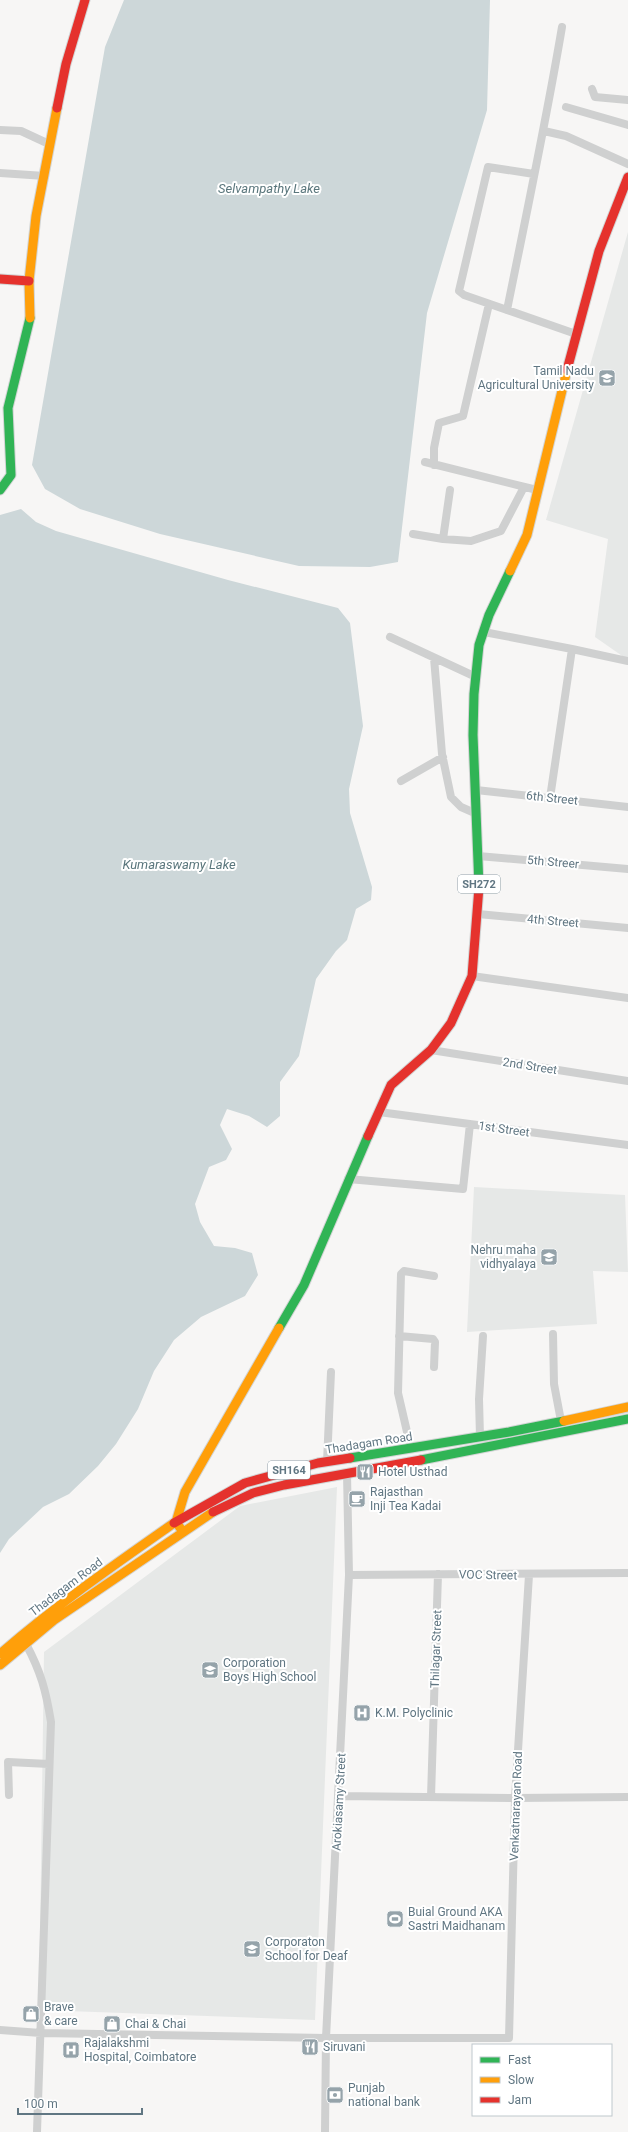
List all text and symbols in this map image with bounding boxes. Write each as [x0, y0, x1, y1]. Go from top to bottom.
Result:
water label: Selvampathy Lake [218, 181, 320, 196]
place label: Tamil Nadu Agricultural University [478, 364, 594, 392]
school or university icon: Tamil Nadu Agricultural University [597, 368, 617, 388]
street label: 6th Street [525, 788, 579, 808]
street label: 5th Streer [526, 853, 580, 871]
water label: Kumaraswamy Lake [122, 857, 236, 872]
road number: SH272 [458, 875, 500, 893]
street label: 4th Street [527, 912, 580, 930]
street label: 2nd Street [502, 1055, 558, 1077]
street label: 1st Street [478, 1118, 531, 1140]
place label: Nehru maha vidhyalaya [471, 1243, 536, 1271]
school or university icon: Nehru maha vidhyalaya [539, 1247, 559, 1267]
street label: Thadagam Road [325, 1429, 413, 1457]
road number: SH164 [268, 1461, 310, 1479]
restaurant icon: Hotel Usthad [355, 1462, 375, 1482]
place label: Hotel Usthad [378, 1465, 447, 1479]
place label: Rajasthan Inji Tea Kadai [370, 1485, 441, 1513]
cafe icon: Rajasthan Inji Tea Kadai [347, 1489, 367, 1509]
street label: Thadagam Road [27, 1555, 105, 1619]
street label: VOC Street [459, 1567, 517, 1583]
street label: Thilagar Street [428, 1610, 444, 1688]
place label: Corporation Boys High School [223, 1656, 317, 1684]
school or university icon: Corporation Boys High School [200, 1660, 220, 1680]
hospital icon: K.M. Polyclinic [352, 1703, 372, 1723]
place label: K.M. Polyclinic [375, 1706, 453, 1720]
street label: Venkatnarayan Road [507, 1751, 525, 1861]
street label: Arokiasamy Street [329, 1753, 349, 1851]
place label: Buial Ground AKA Sastri Maidhanam [408, 1905, 505, 1933]
sports icon: Buial Ground AKA Sastri Maidhanam [385, 1909, 405, 1929]
place label: Corporaton School for Deaf [265, 1935, 348, 1963]
school or university icon: Corporaton School for Deaf [242, 1939, 262, 1959]
place label: Brave & care [44, 2000, 78, 2028]
shop icon: Brave & care [21, 2004, 41, 2024]
shop icon: Chai & Chai [102, 2014, 122, 2034]
place label: Chai & Chai [125, 2017, 186, 2031]
place label: Rajalakshmi Hospital, Coimbatore [84, 2036, 196, 2064]
restaurant icon: Siruvani [300, 2037, 320, 2057]
hospital icon: Rajalakshmi Hospital, Coimbatore [61, 2040, 81, 2060]
place label: Siruvani [323, 2040, 366, 2054]
legend [472, 2044, 612, 2116]
text: Fast [508, 2053, 531, 2067]
text: Slow [508, 2073, 534, 2087]
place label: Punjab national bank [348, 2081, 421, 2109]
bank icon: Punjab national bank [325, 2085, 345, 2105]
scale bar [18, 2090, 142, 2116]
text: Jam [508, 2093, 532, 2107]
text: 100 m [24, 2097, 58, 2111]

